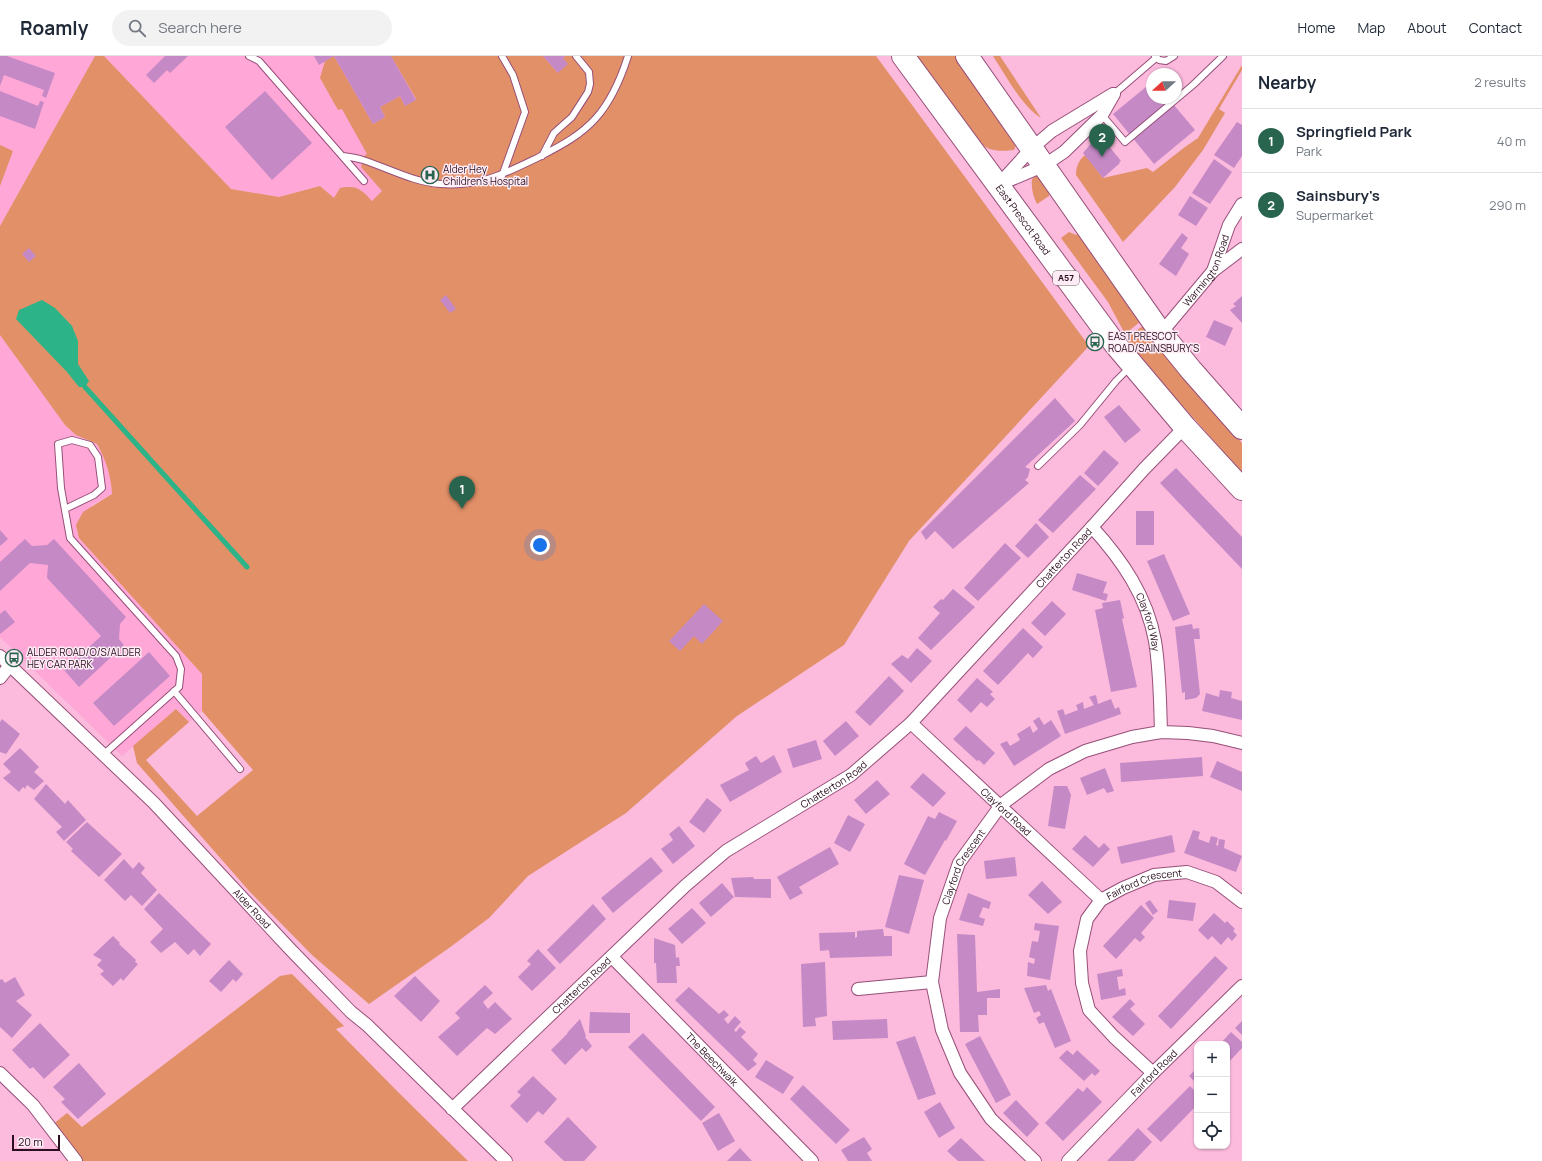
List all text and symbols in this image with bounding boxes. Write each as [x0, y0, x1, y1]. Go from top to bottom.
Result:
search box [112, 10, 392, 46]
text: Roamly [20, 15, 88, 41]
icon: search [126, 17, 148, 39]
text: Search here [158, 17, 242, 38]
text: Home [1298, 18, 1335, 37]
text: Map [1357, 18, 1385, 37]
text: About [1407, 18, 1447, 37]
text: Contact [1469, 18, 1522, 37]
north arrow [1146, 68, 1182, 104]
text: Nearby [1258, 71, 1316, 94]
text: 2 results [1474, 73, 1526, 91]
text: Springfield Park [1296, 121, 1412, 142]
pin: 2 [1089, 124, 1115, 157]
text: 1 [1268, 132, 1274, 150]
text: 40 m [1497, 132, 1526, 150]
text: Park [1296, 142, 1322, 160]
place label: Alder Hey Children's Hospital [443, 162, 528, 188]
hospital icon: Alder Hey Children's Hospital [420, 165, 440, 185]
street label: East Prescot Road [993, 181, 1054, 258]
text: Sainsbury's [1296, 185, 1380, 206]
text: 2 [1267, 196, 1275, 214]
text: 290 m [1489, 196, 1526, 214]
text: Supermarket [1296, 206, 1374, 224]
street label: Warmington Road [1179, 233, 1232, 309]
road number: A57 [1053, 271, 1079, 285]
place label: EAST PRESCOT ROAD/SAINSBURY'S [1108, 329, 1199, 355]
bus stop icon: EAST PRESCOT ROAD/SAINSBURY'S [1085, 332, 1105, 352]
pin: 1 [449, 476, 475, 509]
street label: Chatterton Road [1032, 525, 1095, 591]
your location [530, 535, 550, 555]
street label: Clayford Way [1133, 590, 1164, 653]
place label: ALDER ROAD/O/S/ALDER HEY CAR PARK [27, 645, 141, 671]
bus stop icon: ALDER ROAD/O/S/ALDER HEY CAR PARK [4, 648, 24, 668]
street label: Chatterton Road [798, 757, 870, 811]
street label: Clayford Road [978, 784, 1035, 839]
street label: Clayford Crescent [938, 826, 988, 907]
street label: Fairford Crescent [1104, 865, 1183, 903]
street label: Alder Road [230, 885, 274, 931]
street label: Chatterton Road [549, 954, 614, 1017]
street label: The Beechwalk [683, 1029, 742, 1090]
map controls [1194, 1041, 1230, 1149]
button: + [1194, 1041, 1230, 1077]
street label: Fairford Road [1127, 1046, 1180, 1099]
button: − [1194, 1077, 1230, 1113]
button: locate [1194, 1113, 1230, 1149]
scale bar [12, 1133, 60, 1152]
text: 20 m [18, 1134, 43, 1149]

